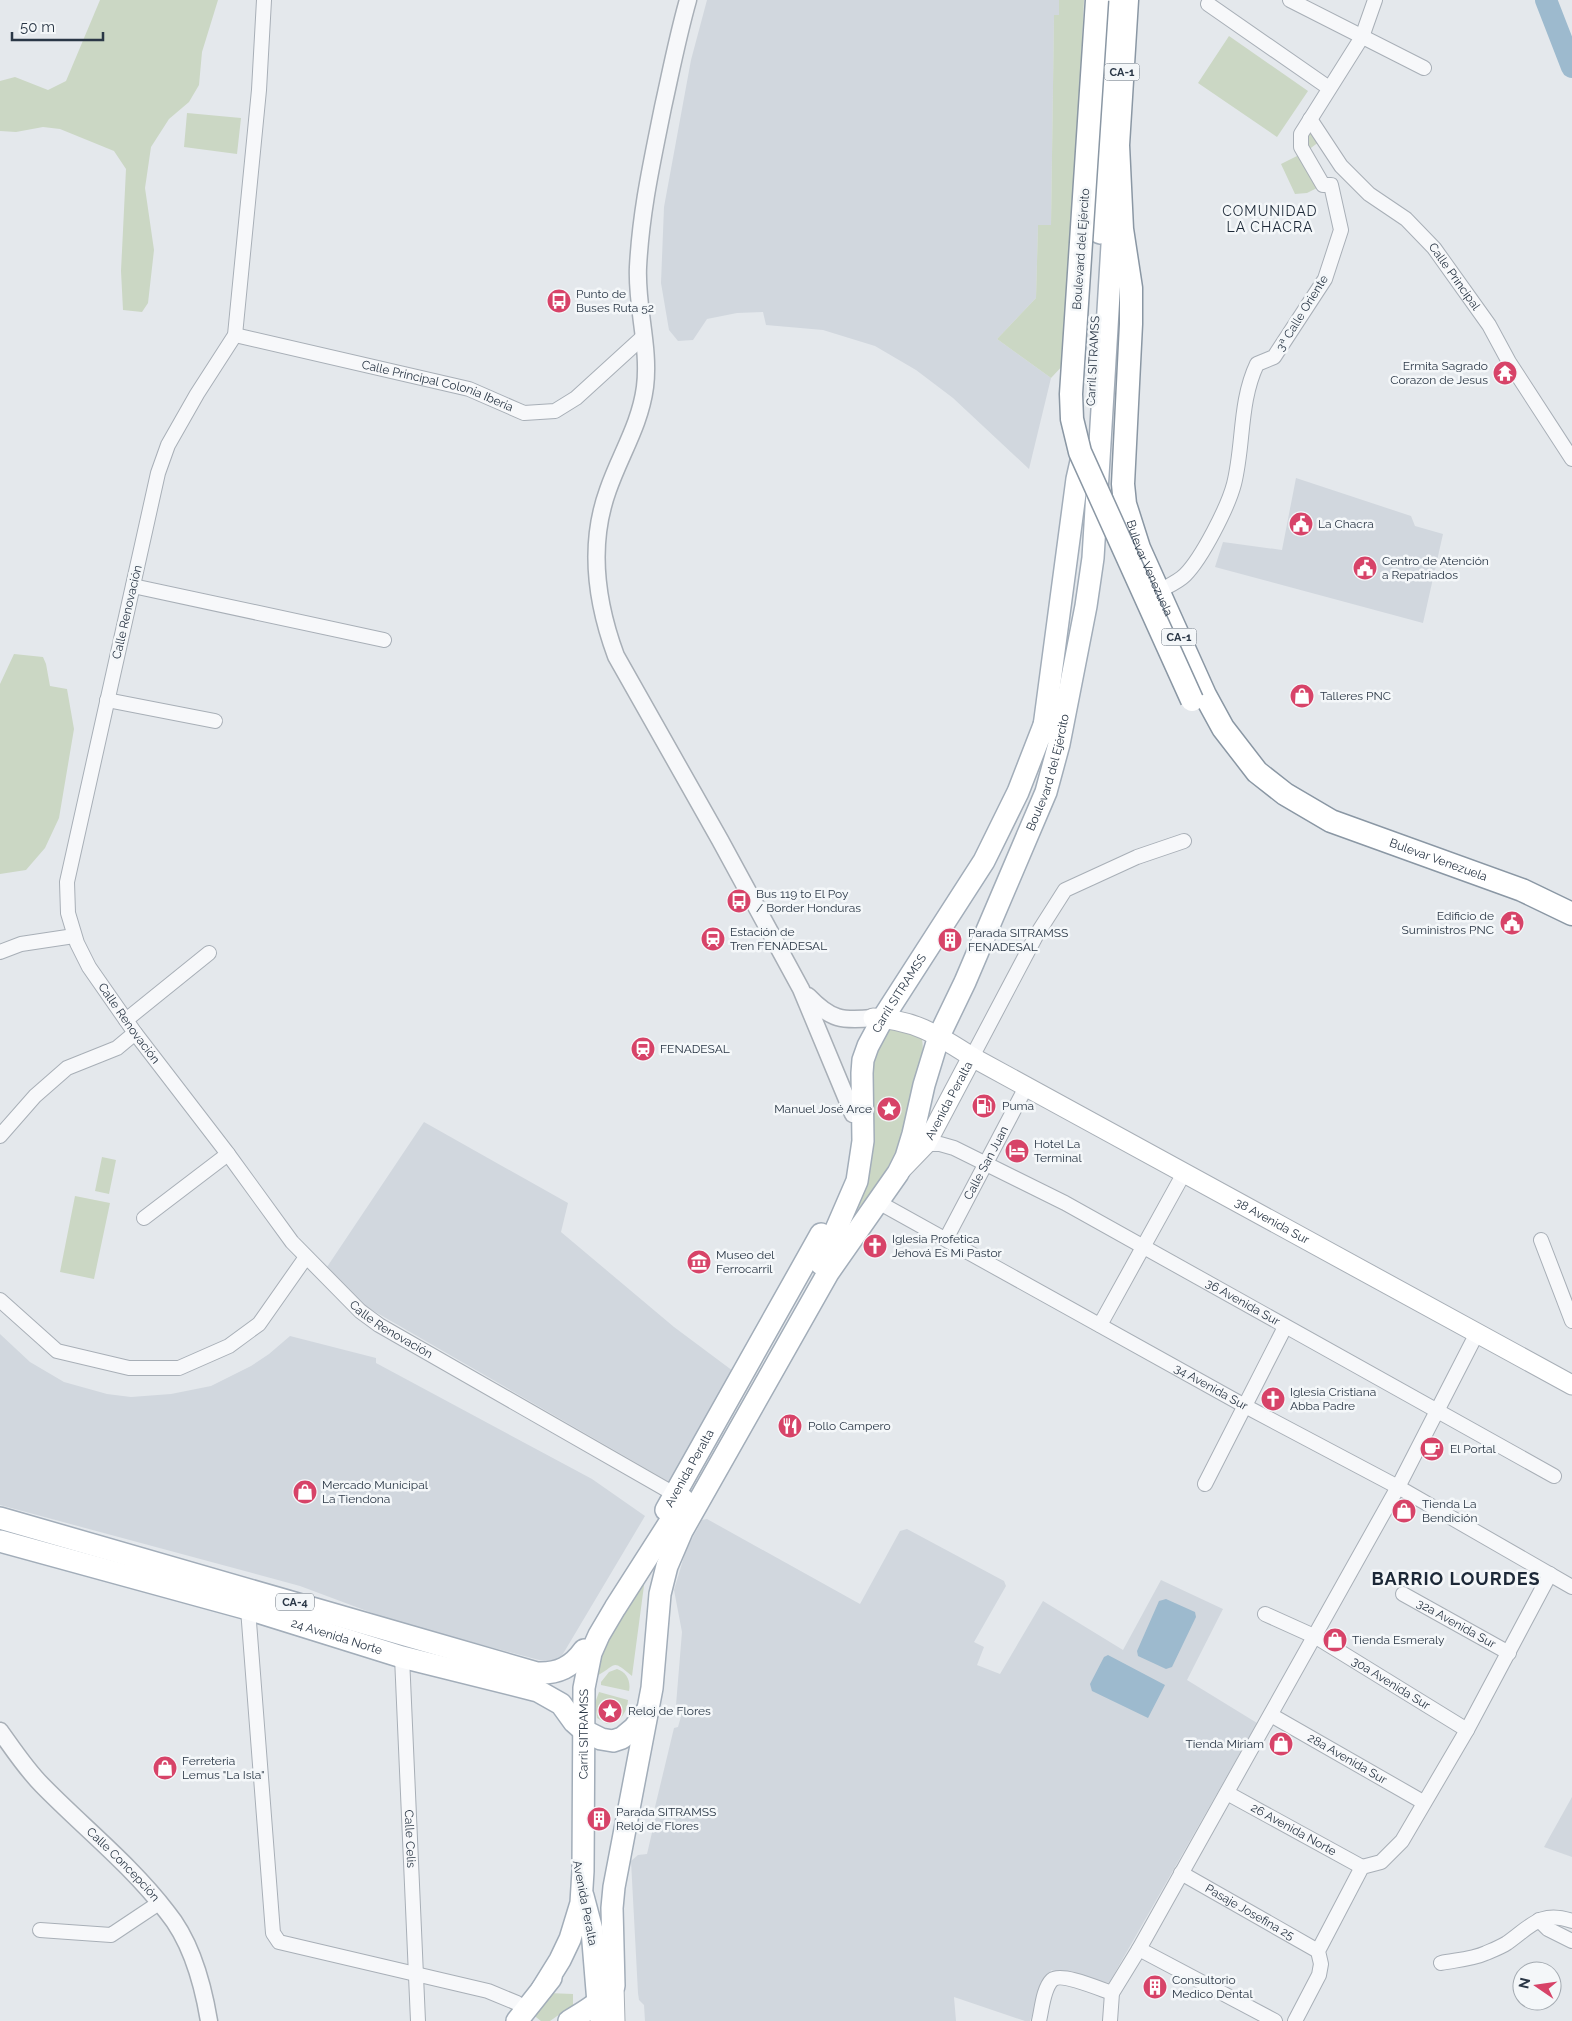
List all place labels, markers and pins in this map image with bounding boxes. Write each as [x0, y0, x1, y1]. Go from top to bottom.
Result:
place label: Punto de Buses Ruta 52 [576, 287, 654, 315]
bus stop icon: Punto de Buses Ruta 52 [546, 288, 572, 314]
place label: Ermita Sagrado Corazon de Jesus [1390, 359, 1488, 387]
temple icon: Ermita Sagrado Corazon de Jesus [1492, 360, 1518, 386]
public building icon: La Chacra [1288, 511, 1314, 537]
place label: La Chacra [1318, 517, 1374, 531]
place label: Centro de Atención a Repatriados [1382, 554, 1489, 582]
public building icon: Centro de Atención a Repatriados [1352, 555, 1378, 581]
shop icon: Talleres PNC [1289, 683, 1315, 709]
place label: Talleres PNC [1320, 689, 1391, 703]
place label: Bus 119 to El Poy / Border Honduras [756, 887, 861, 915]
bus stop icon: Bus 119 to El Poy / Border Honduras [726, 888, 752, 914]
place label: Edificio de Suministros PNC [1402, 909, 1494, 937]
public building icon: Edificio de Suministros PNC [1499, 910, 1525, 936]
place label: Estación de Tren FENADESAL [730, 925, 827, 953]
station icon: Estación de Tren FENADESAL [700, 926, 726, 952]
place label: Parada SITRAMSS FENADESAL [968, 926, 1068, 954]
building icon: Parada SITRAMSS FENADESAL [937, 927, 963, 953]
station icon: FENADESAL [630, 1036, 656, 1062]
place label: FENADESAL [660, 1042, 730, 1056]
fuel station icon: Puma [971, 1093, 997, 1119]
place icon: Manuel José Arce [876, 1096, 902, 1122]
place label: Puma [1002, 1099, 1034, 1113]
place label: Manuel José Arce [774, 1102, 872, 1116]
place label: Hotel La Terminal [1034, 1137, 1082, 1165]
hotel icon: Hotel La Terminal [1004, 1138, 1030, 1164]
place label: Iglesia Profetica Jehová Es Mi Pastor [892, 1232, 1003, 1260]
church icon: Iglesia Profetica Jehová Es Mi Pastor [862, 1233, 888, 1259]
place label: Museo del Ferrocarril [716, 1248, 775, 1276]
museum icon: Museo del Ferrocarril [686, 1249, 712, 1275]
place label: Iglesia Cristiana Abba Padre [1290, 1385, 1376, 1413]
church icon: Iglesia Cristiana Abba Padre [1260, 1386, 1286, 1412]
restaurant icon: Pollo Campero [777, 1413, 803, 1439]
place label: Pollo Campero [808, 1419, 891, 1433]
cafe icon: El Portal [1419, 1436, 1445, 1462]
place label: El Portal [1450, 1442, 1497, 1456]
place label: Mercado Municipal La Tiendona [322, 1478, 429, 1506]
shop icon: Mercado Municipal La Tiendona [292, 1479, 318, 1505]
place label: Tienda La Bendición [1422, 1497, 1477, 1525]
shop icon: Tienda La Bendición [1391, 1498, 1417, 1524]
shop icon: Tienda Esmeraly [1322, 1627, 1348, 1653]
place label: Tienda Esmeraly [1352, 1633, 1445, 1647]
place icon: Reloj de Flores [597, 1698, 623, 1724]
place label: Reloj de Flores [628, 1704, 711, 1718]
shop icon: Tienda Miriam [1268, 1731, 1294, 1757]
place label: Tienda Miriam [1185, 1737, 1264, 1751]
place label: Ferreteria Lemus "La Isla" [182, 1754, 265, 1782]
shop icon: Ferreteria Lemus "La Isla" [152, 1755, 178, 1781]
place label: Parada SITRAMSS Reloj de Flores [616, 1805, 716, 1833]
building icon: Parada SITRAMSS Reloj de Flores [586, 1806, 612, 1832]
place label: Consultorio Medico Dental [1172, 1973, 1253, 2001]
building icon: Consultorio Medico Dental [1142, 1974, 1168, 2000]

